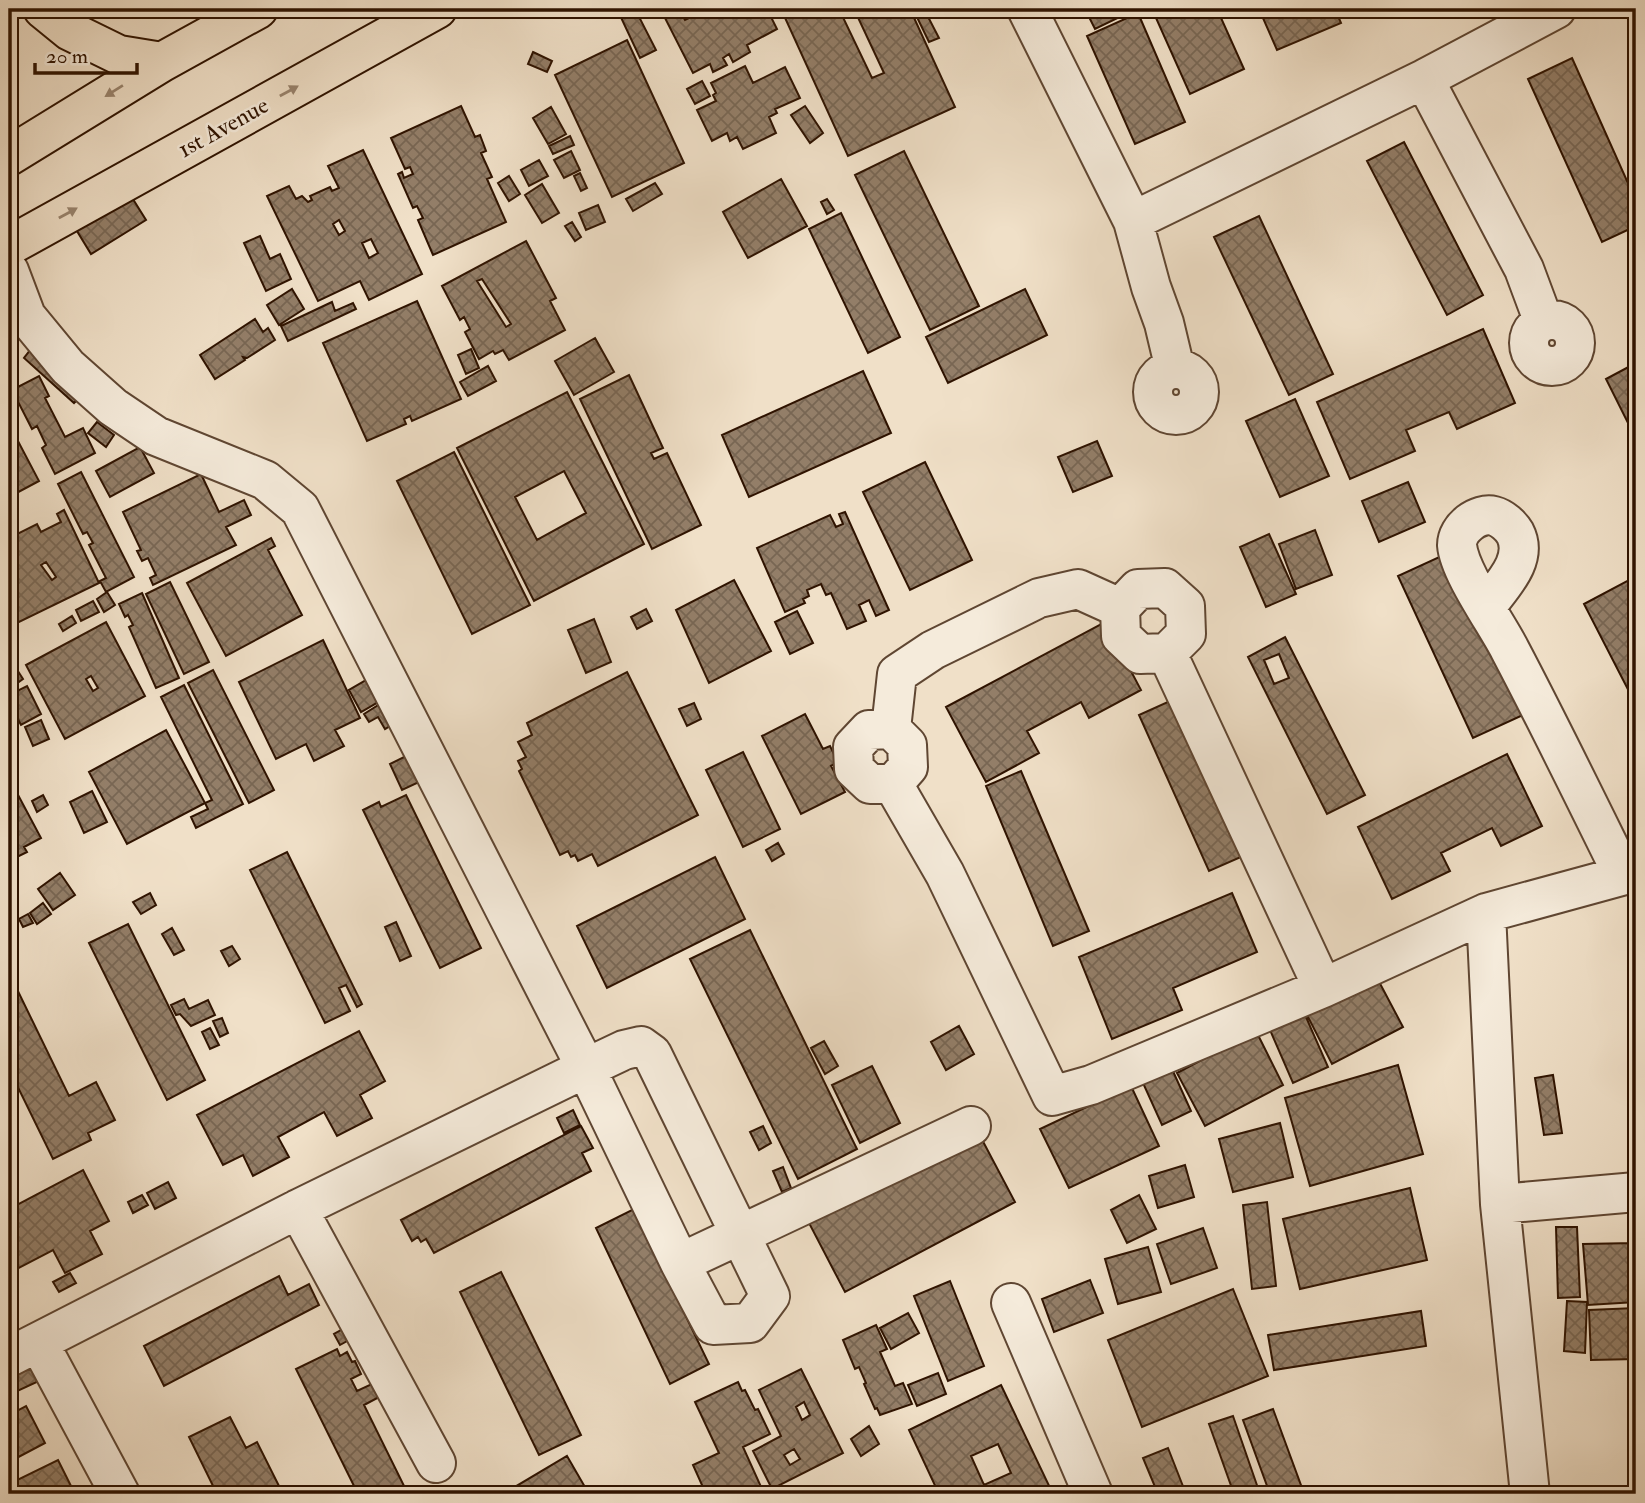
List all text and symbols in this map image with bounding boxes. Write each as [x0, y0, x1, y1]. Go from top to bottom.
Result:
scale bar [35, 32, 136, 76]
text: 20 m [46, 43, 88, 70]
one-way arrow [105, 85, 124, 98]
one-way arrow [279, 85, 299, 97]
street label: 1st Avenue [172, 90, 274, 165]
one-way arrow [59, 207, 79, 219]

